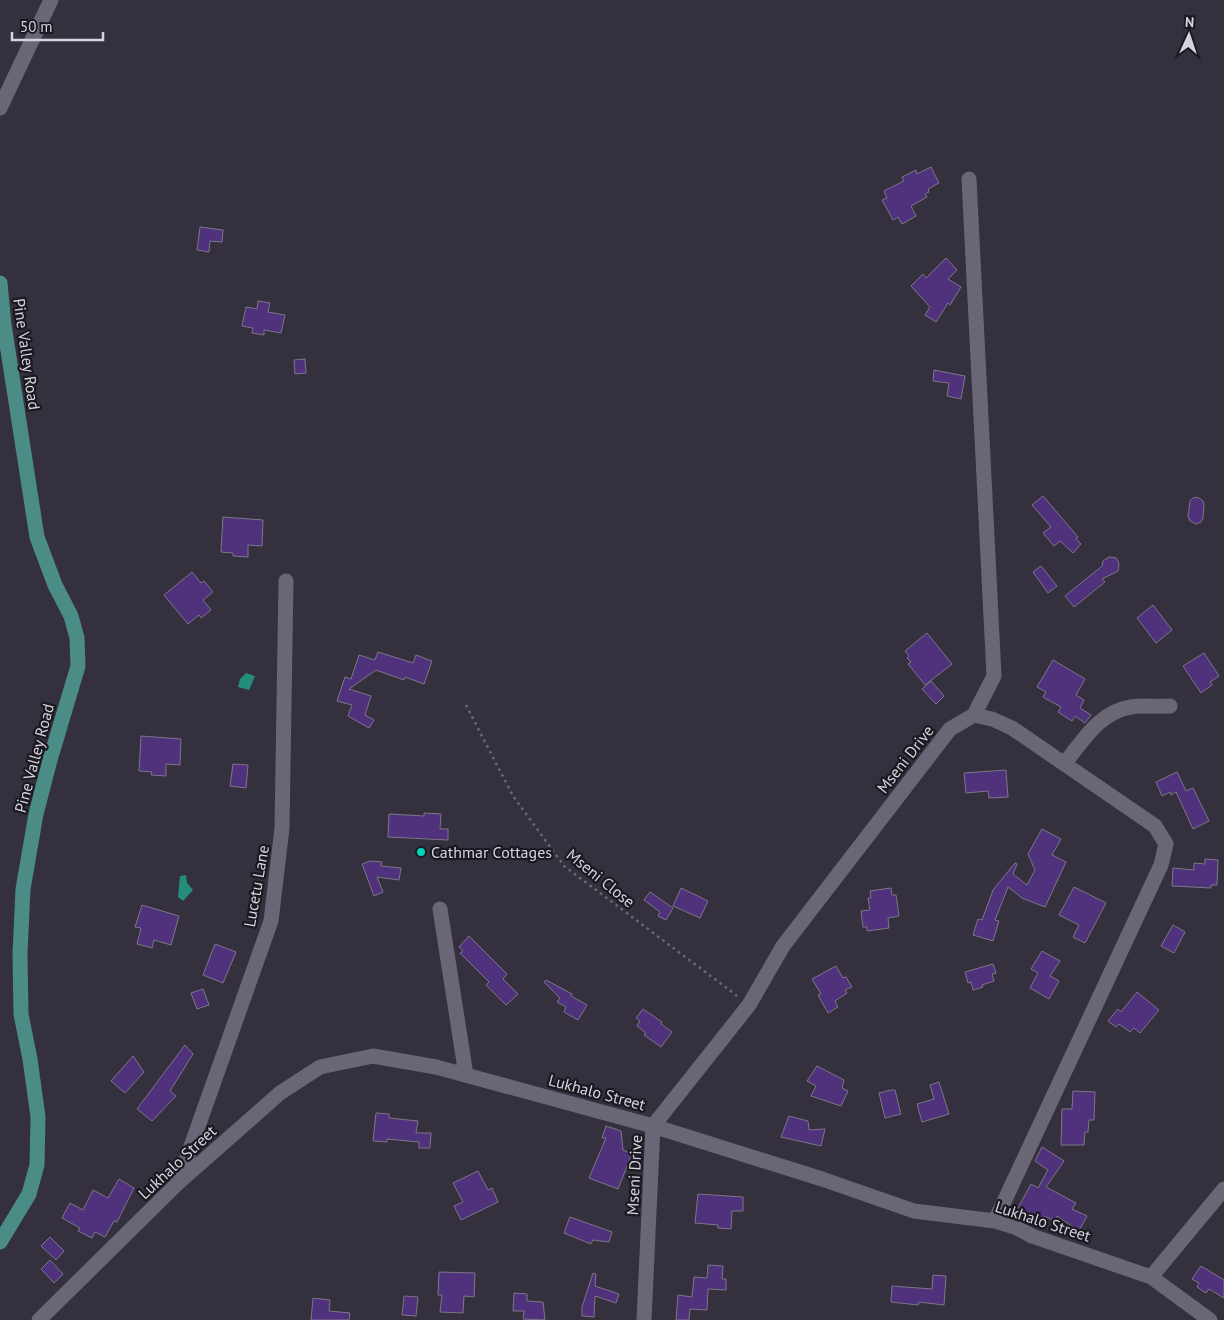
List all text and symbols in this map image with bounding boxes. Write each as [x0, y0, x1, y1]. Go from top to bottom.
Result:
scale bar [12, 10, 104, 42]
north arrow [1164, 10, 1214, 60]
text: N [1185, 13, 1195, 31]
text: 50 m [20, 17, 53, 36]
street label: Pine Valley Road [9, 297, 45, 411]
street label: Pine Valley Road [10, 701, 58, 815]
street label: Mseni Drive [872, 721, 938, 797]
place label: Cathmar Cottages [431, 842, 552, 862]
street label: Lucetu Lane [239, 844, 273, 928]
street label: Mseni Close [563, 844, 639, 912]
marker: Cathmar Cottages [415, 846, 427, 858]
street label: Lukhalo Street [546, 1069, 648, 1115]
street label: Lukhalo Street [134, 1120, 221, 1203]
street label: Mseni Drive [622, 1134, 646, 1216]
street label: Lukhalo Street [993, 1196, 1094, 1246]

